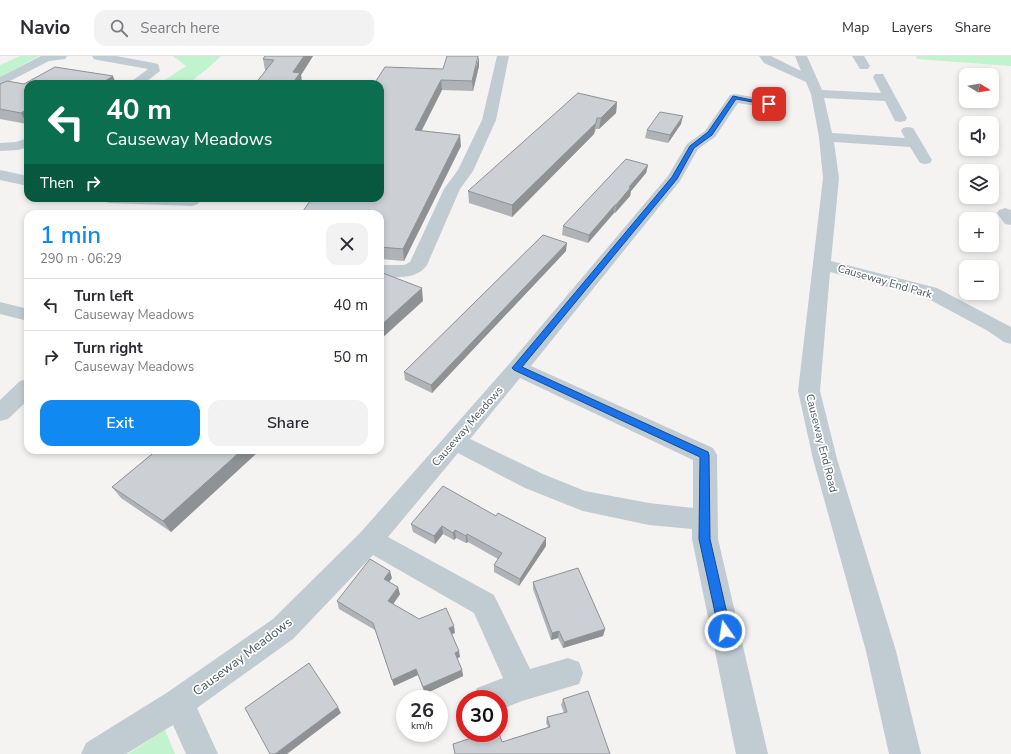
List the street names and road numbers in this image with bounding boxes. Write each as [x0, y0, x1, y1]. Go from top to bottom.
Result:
street label: Causeway End Park [836, 261, 934, 302]
street label: Causeway Meadows [428, 383, 506, 470]
street label: Causeway End Road [802, 392, 841, 494]
street label: Causeway Meadows [189, 613, 296, 700]

